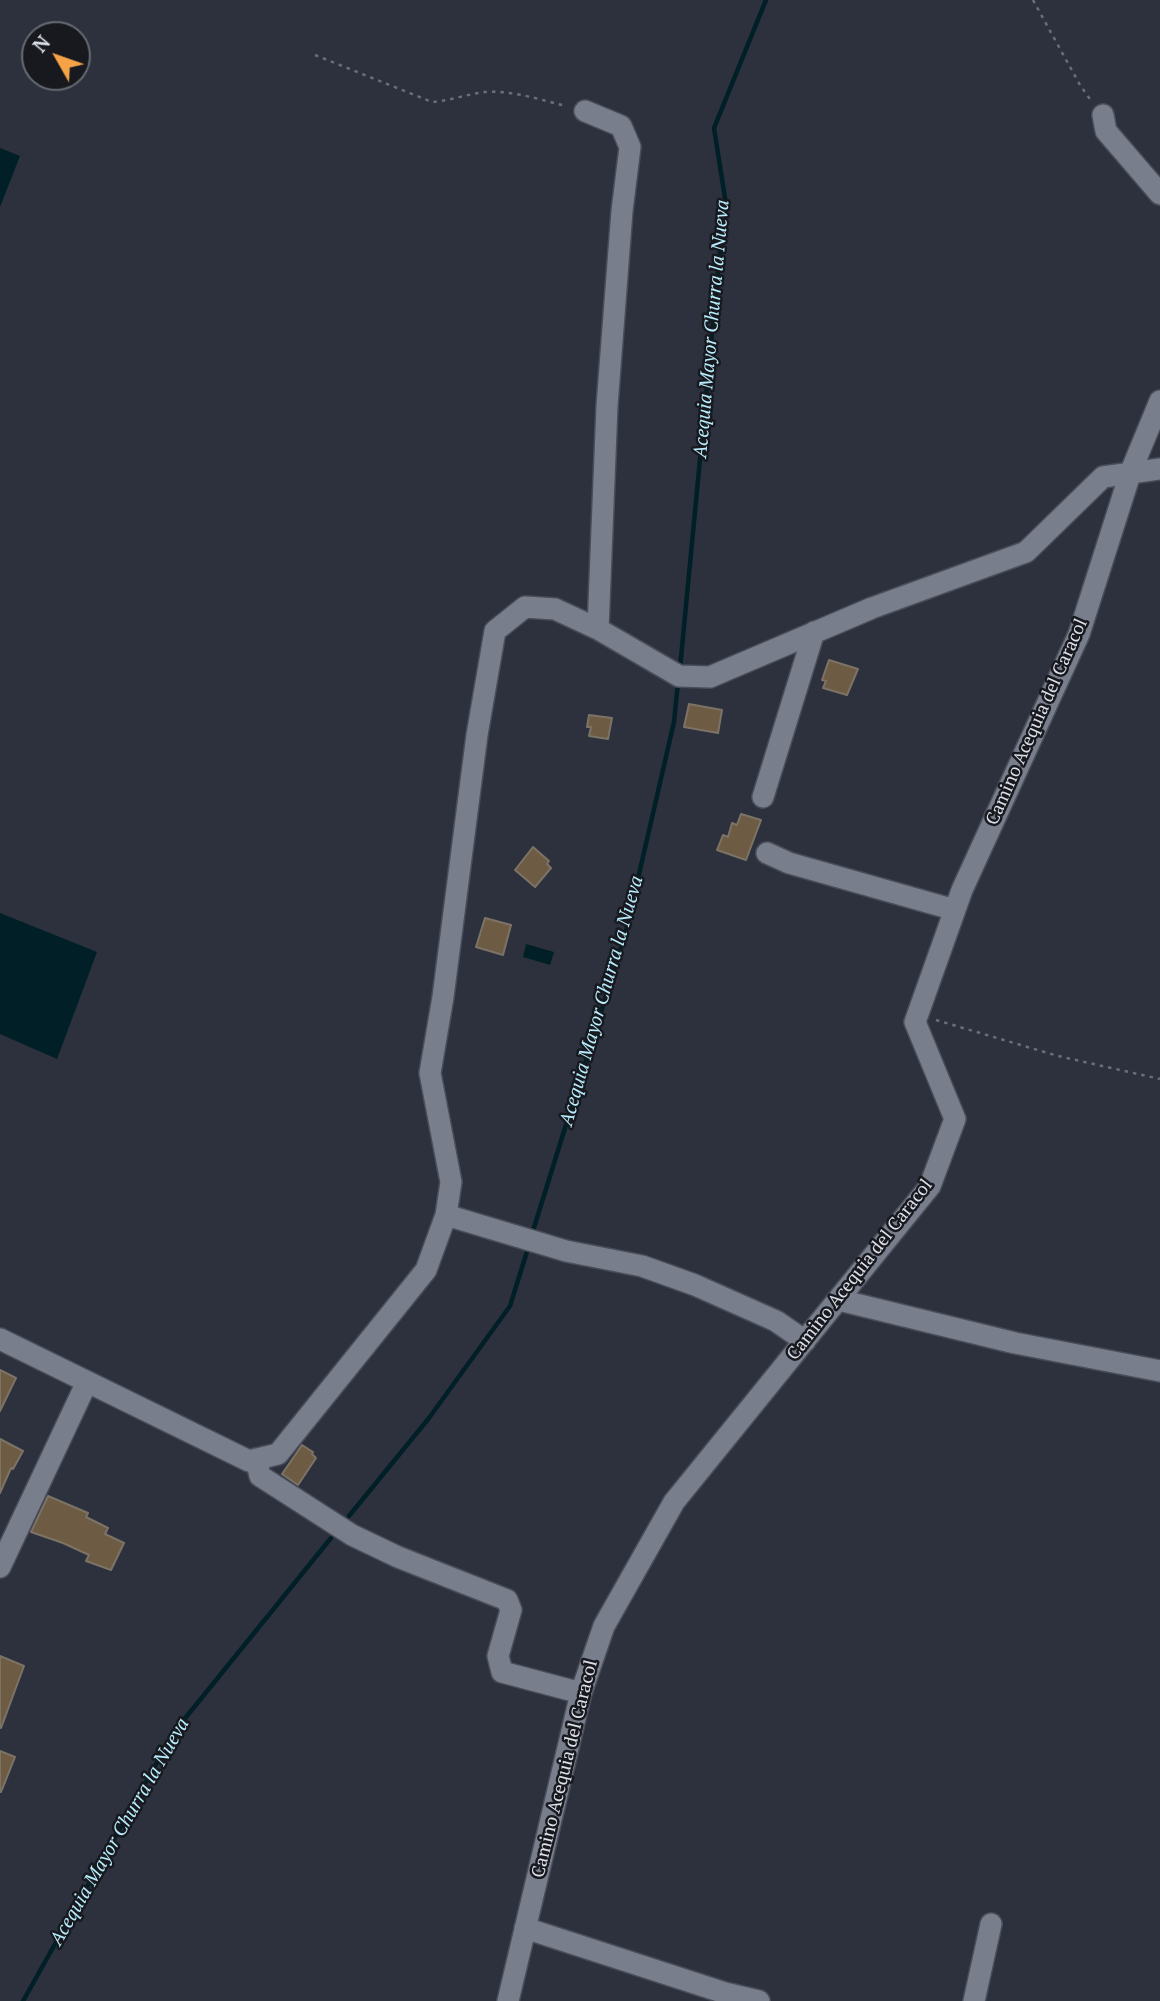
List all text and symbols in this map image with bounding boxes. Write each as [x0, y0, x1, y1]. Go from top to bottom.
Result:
north arrow [21, 21, 91, 91]
text: N [27, 30, 55, 57]
water label: Acequia Mayor Churra la Nueva [689, 199, 735, 459]
street label: Camino Acequia del Caracol [982, 616, 1092, 828]
water label: Acequia Mayor Churra la Nueva [555, 873, 649, 1129]
street label: Camino Acequia del Caracol [783, 1175, 937, 1365]
street label: Camino Acequia del Caracol [527, 1658, 603, 1880]
water label: Acequia Mayor Churra la Nueva [45, 1714, 195, 1950]

